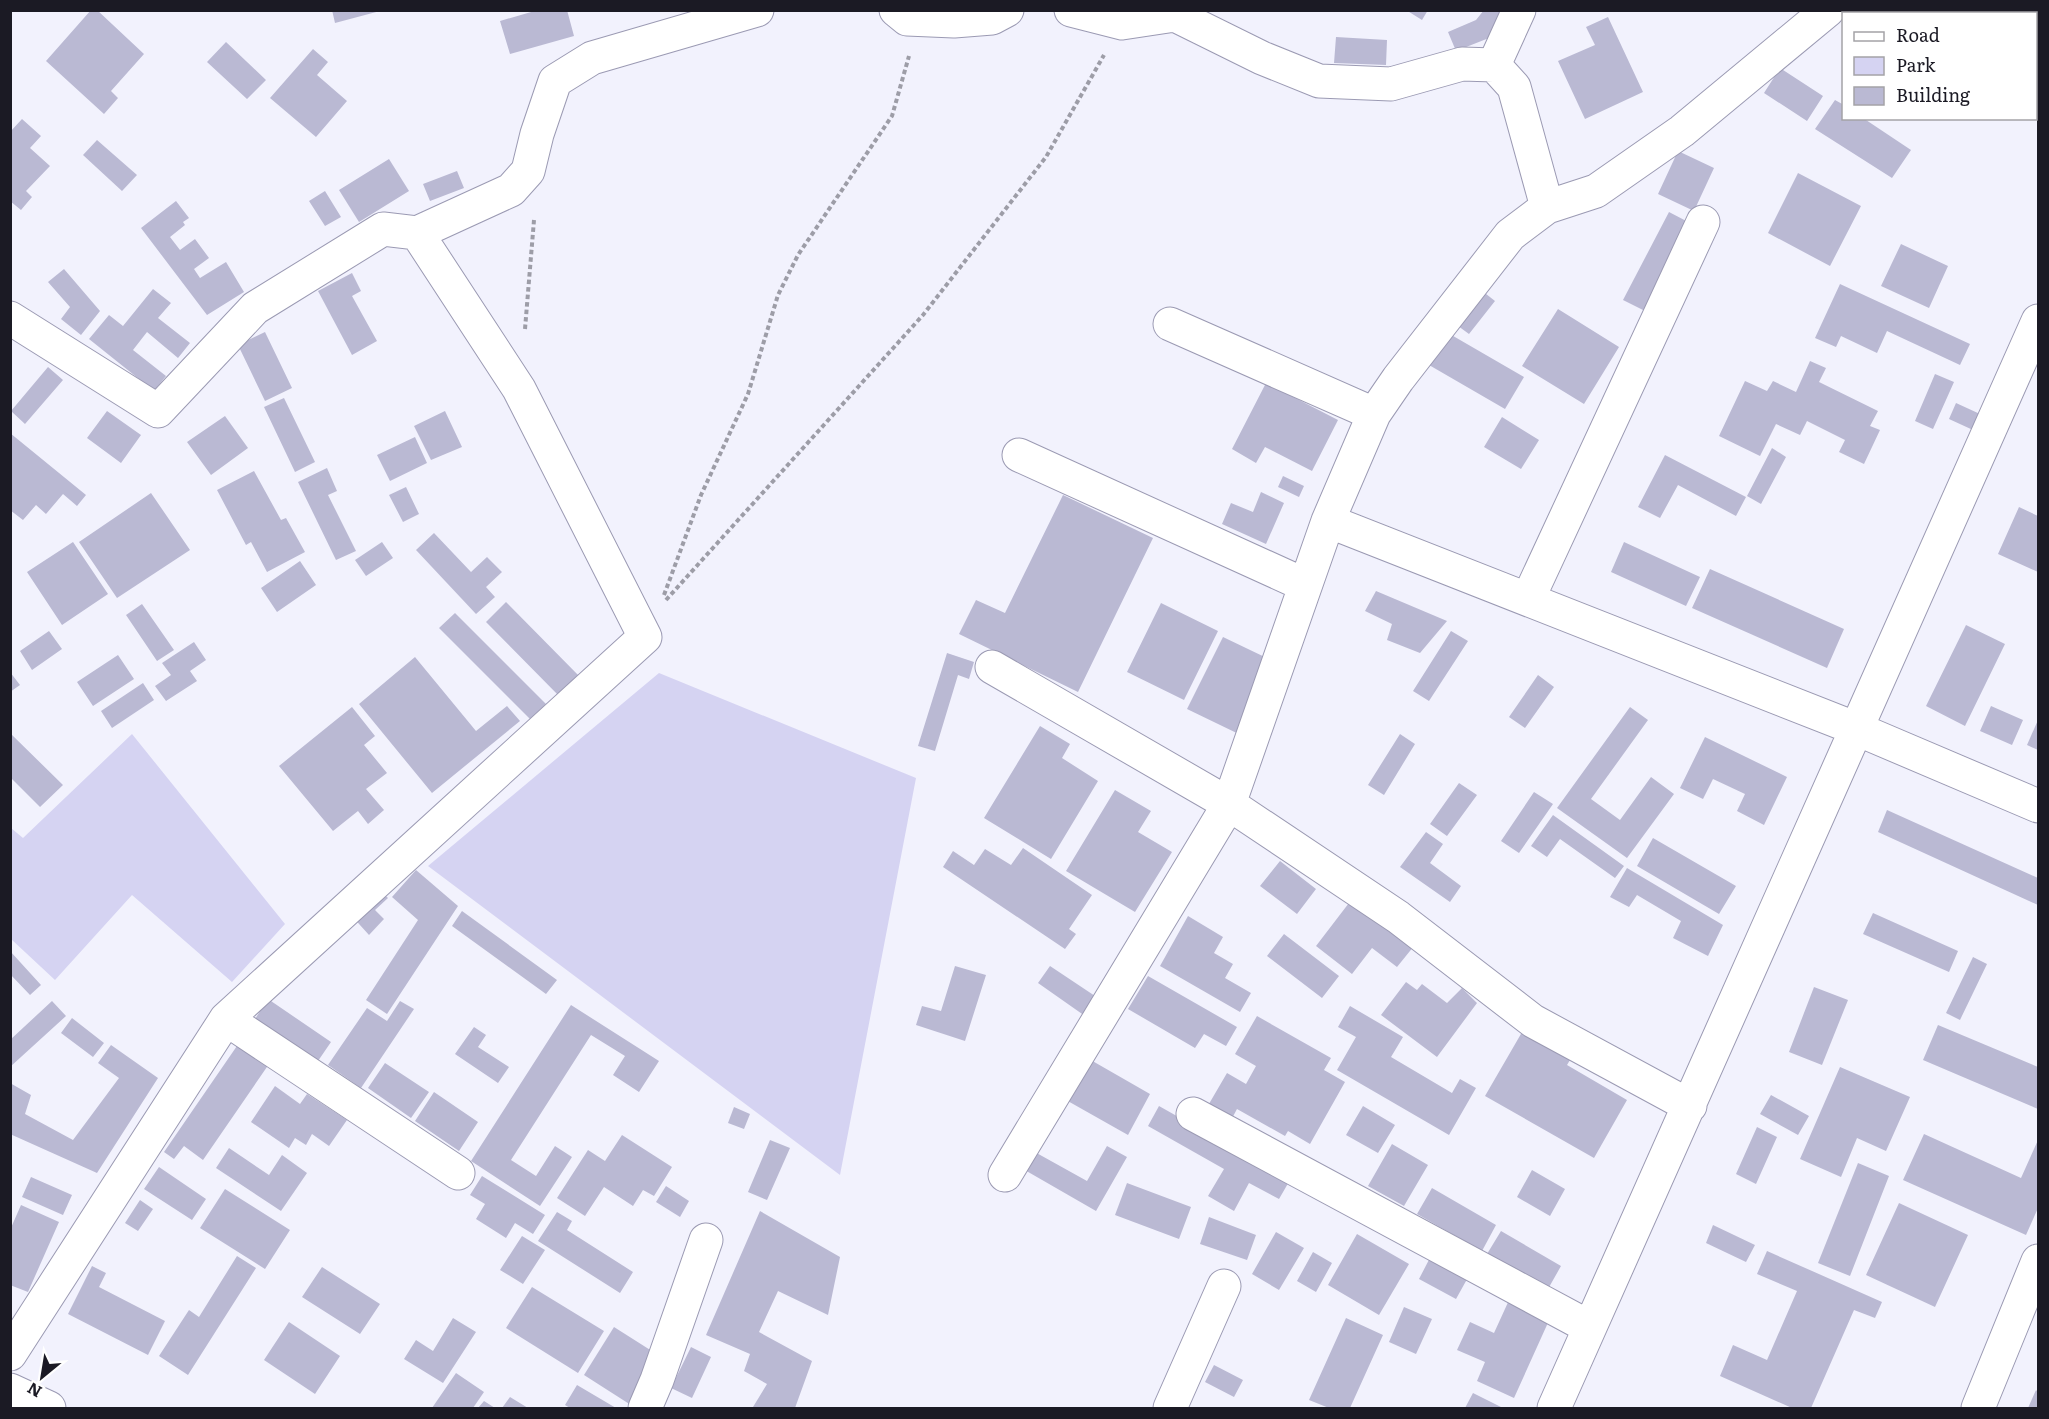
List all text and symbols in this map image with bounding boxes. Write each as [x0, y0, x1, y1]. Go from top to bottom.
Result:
legend [1842, 12, 2037, 120]
text: Road [1896, 21, 1940, 48]
text: Park [1896, 51, 1937, 78]
text: Building [1896, 81, 1971, 108]
north arrow [12, 1347, 72, 1407]
text: N [22, 1377, 46, 1405]

